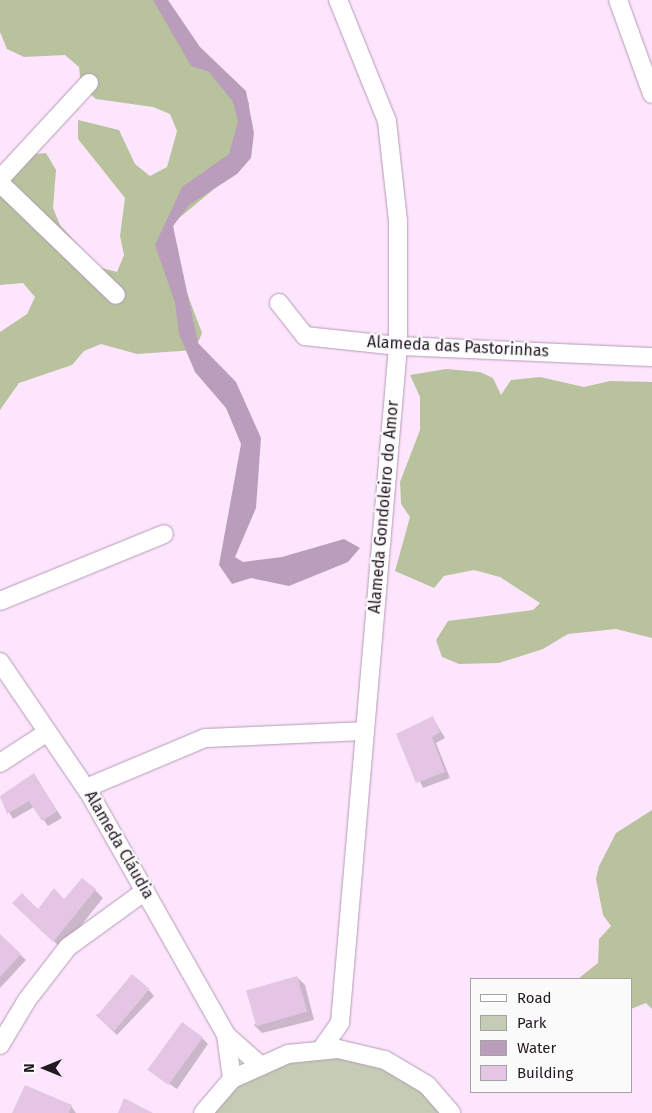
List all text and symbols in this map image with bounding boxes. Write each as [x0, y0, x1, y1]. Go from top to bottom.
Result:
street label: Alameda das Pastorinhas [367, 333, 549, 361]
street label: Alameda Gondoleiro do Amor [365, 400, 403, 614]
street label: Alameda Cláudia [80, 788, 158, 902]
legend [470, 978, 632, 1093]
text: Road [517, 989, 552, 1007]
text: Park [517, 1014, 547, 1032]
text: Water [517, 1039, 556, 1057]
north arrow [20, 1043, 70, 1093]
text: N [21, 1063, 38, 1073]
text: Building [517, 1064, 573, 1082]

